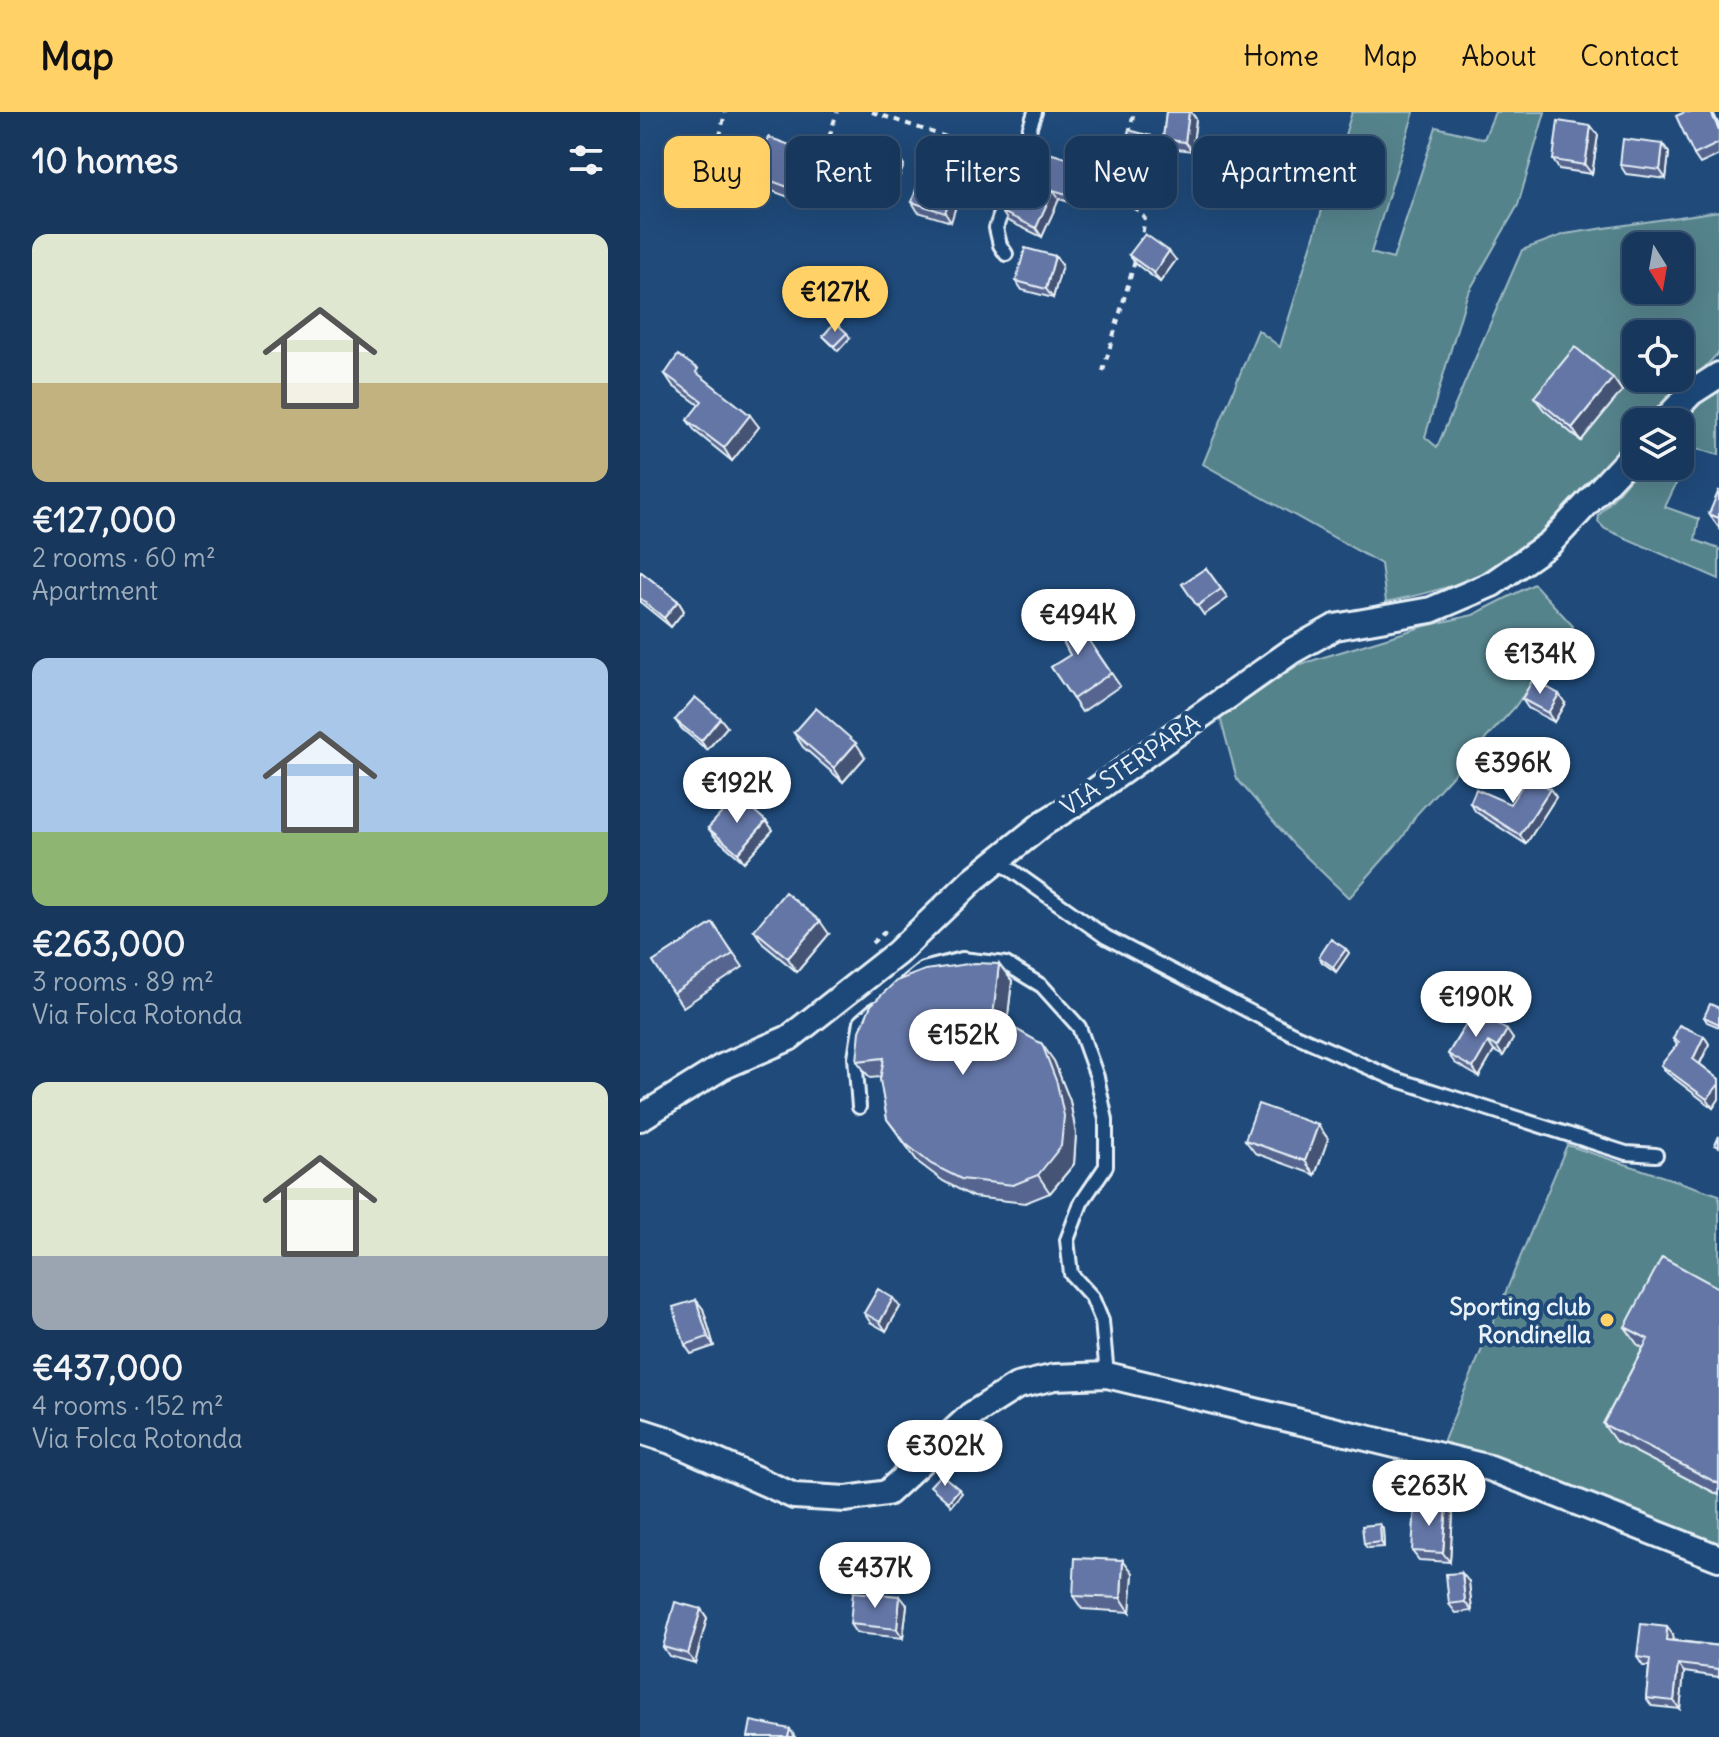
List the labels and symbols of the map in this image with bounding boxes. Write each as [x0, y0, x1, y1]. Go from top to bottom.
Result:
north arrow [1622, 232, 1694, 304]
pin: €127K [779, 266, 891, 334]
pin: €494K [1022, 589, 1134, 657]
pin: €134K [1484, 628, 1596, 696]
street label: VIA STERPARA [1055, 706, 1205, 822]
pin: €396K [1457, 737, 1569, 805]
pin: €192K [681, 757, 793, 825]
pin: €190K [1420, 971, 1532, 1039]
pin: €152K [907, 1009, 1019, 1077]
place label: Sporting club Rondinella [1449, 1291, 1591, 1349]
marker: Sporting club Rondinella [1598, 1311, 1616, 1329]
pin: €302K [889, 1420, 1001, 1488]
pin: €263K [1373, 1460, 1485, 1528]
pin: €437K [819, 1542, 931, 1610]

